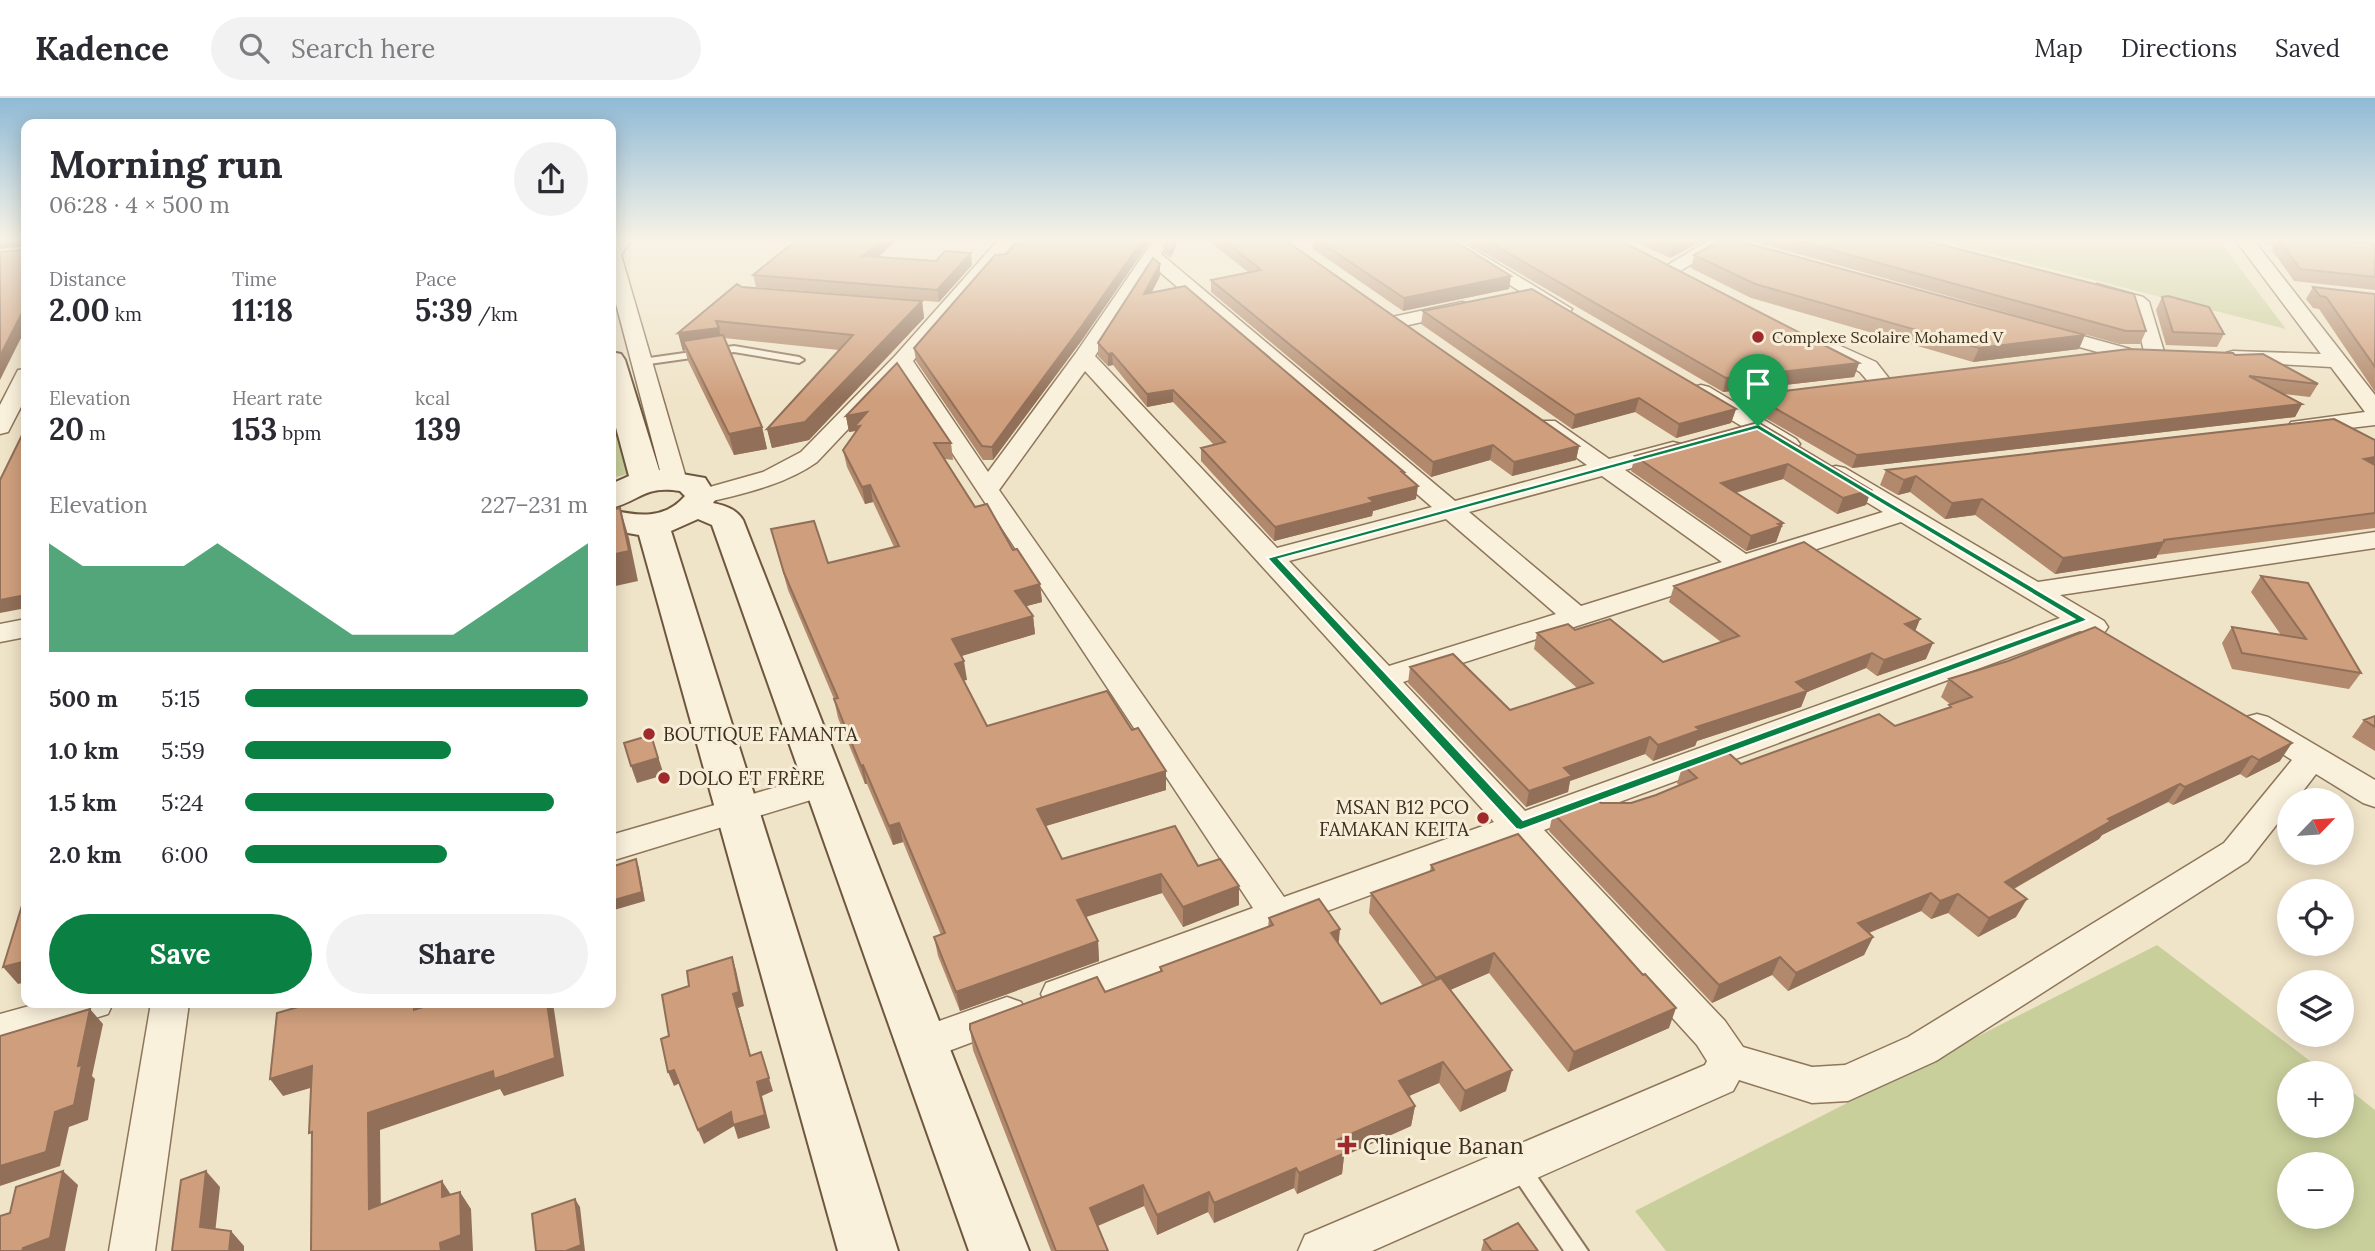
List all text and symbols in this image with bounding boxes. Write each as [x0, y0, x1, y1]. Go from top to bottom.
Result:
search box [211, 17, 701, 80]
text: Kadence [35, 27, 169, 69]
icon: search [235, 29, 273, 67]
text: Search here [291, 32, 435, 65]
text: Map [2034, 33, 2083, 64]
text: Directions [2121, 33, 2237, 64]
text: Saved [2275, 33, 2340, 64]
text: Morning run [49, 140, 283, 188]
button: share [514, 142, 588, 216]
text: 06:28 · 4 × 500 m [49, 190, 230, 219]
text: Distance [49, 267, 126, 291]
text: Time [232, 267, 277, 291]
text: Pace [415, 267, 457, 291]
text: 2.00 [49, 291, 110, 329]
text: 11:18 [232, 291, 293, 329]
text: 5:39 [415, 291, 473, 329]
text: km [110, 302, 142, 326]
text: /km [473, 302, 518, 326]
place label: Complexe Scolaire Mohamed V [1772, 327, 2004, 347]
marker: Complexe Scolaire Mohamed V [1750, 329, 1766, 345]
pin [1728, 354, 1788, 426]
icon: arrive [1739, 365, 1777, 403]
text: Elevation [49, 386, 131, 410]
text: Heart rate [232, 386, 323, 410]
text: kcal [415, 386, 450, 410]
text: 20 [49, 410, 84, 448]
text: 153 [232, 410, 277, 448]
text: 139 [415, 410, 461, 448]
text: m [84, 421, 106, 445]
text: bpm [277, 421, 322, 445]
text: Elevation [49, 490, 148, 519]
text: 227–231 m [480, 490, 588, 519]
text: 500 m [49, 684, 118, 713]
text: 5:15 [161, 684, 200, 713]
place label: BOUTIQUE FAMANTA [663, 722, 859, 746]
marker: BOUTIQUE FAMANTA [641, 726, 657, 742]
text: 1.0 km [49, 736, 119, 765]
text: 5:59 [161, 736, 205, 765]
place label: DOLO ET FRÈRE [678, 766, 825, 790]
marker: DOLO ET FRÈRE [656, 770, 672, 786]
text: 1.5 km [49, 788, 117, 817]
text: 5:24 [161, 788, 204, 817]
north arrow [2277, 788, 2354, 864]
map controls [2277, 788, 2354, 1229]
place label: MSAN B12 PCO FAMAKAN KEITA [1319, 795, 1470, 841]
marker: MSAN B12 PCO FAMAKAN KEITA [1475, 810, 1491, 826]
text: 2.0 km [49, 840, 122, 869]
text: 6:00 [161, 840, 209, 869]
button: locate [2277, 879, 2354, 956]
button: Save [49, 914, 312, 994]
button: Share [326, 914, 588, 994]
button: layers [2277, 970, 2354, 1047]
button: + [2277, 1061, 2354, 1138]
place label: Clinique Banan [1363, 1131, 1524, 1160]
marker: Clinique Banan [1337, 1135, 1357, 1155]
button: − [2277, 1152, 2354, 1229]

